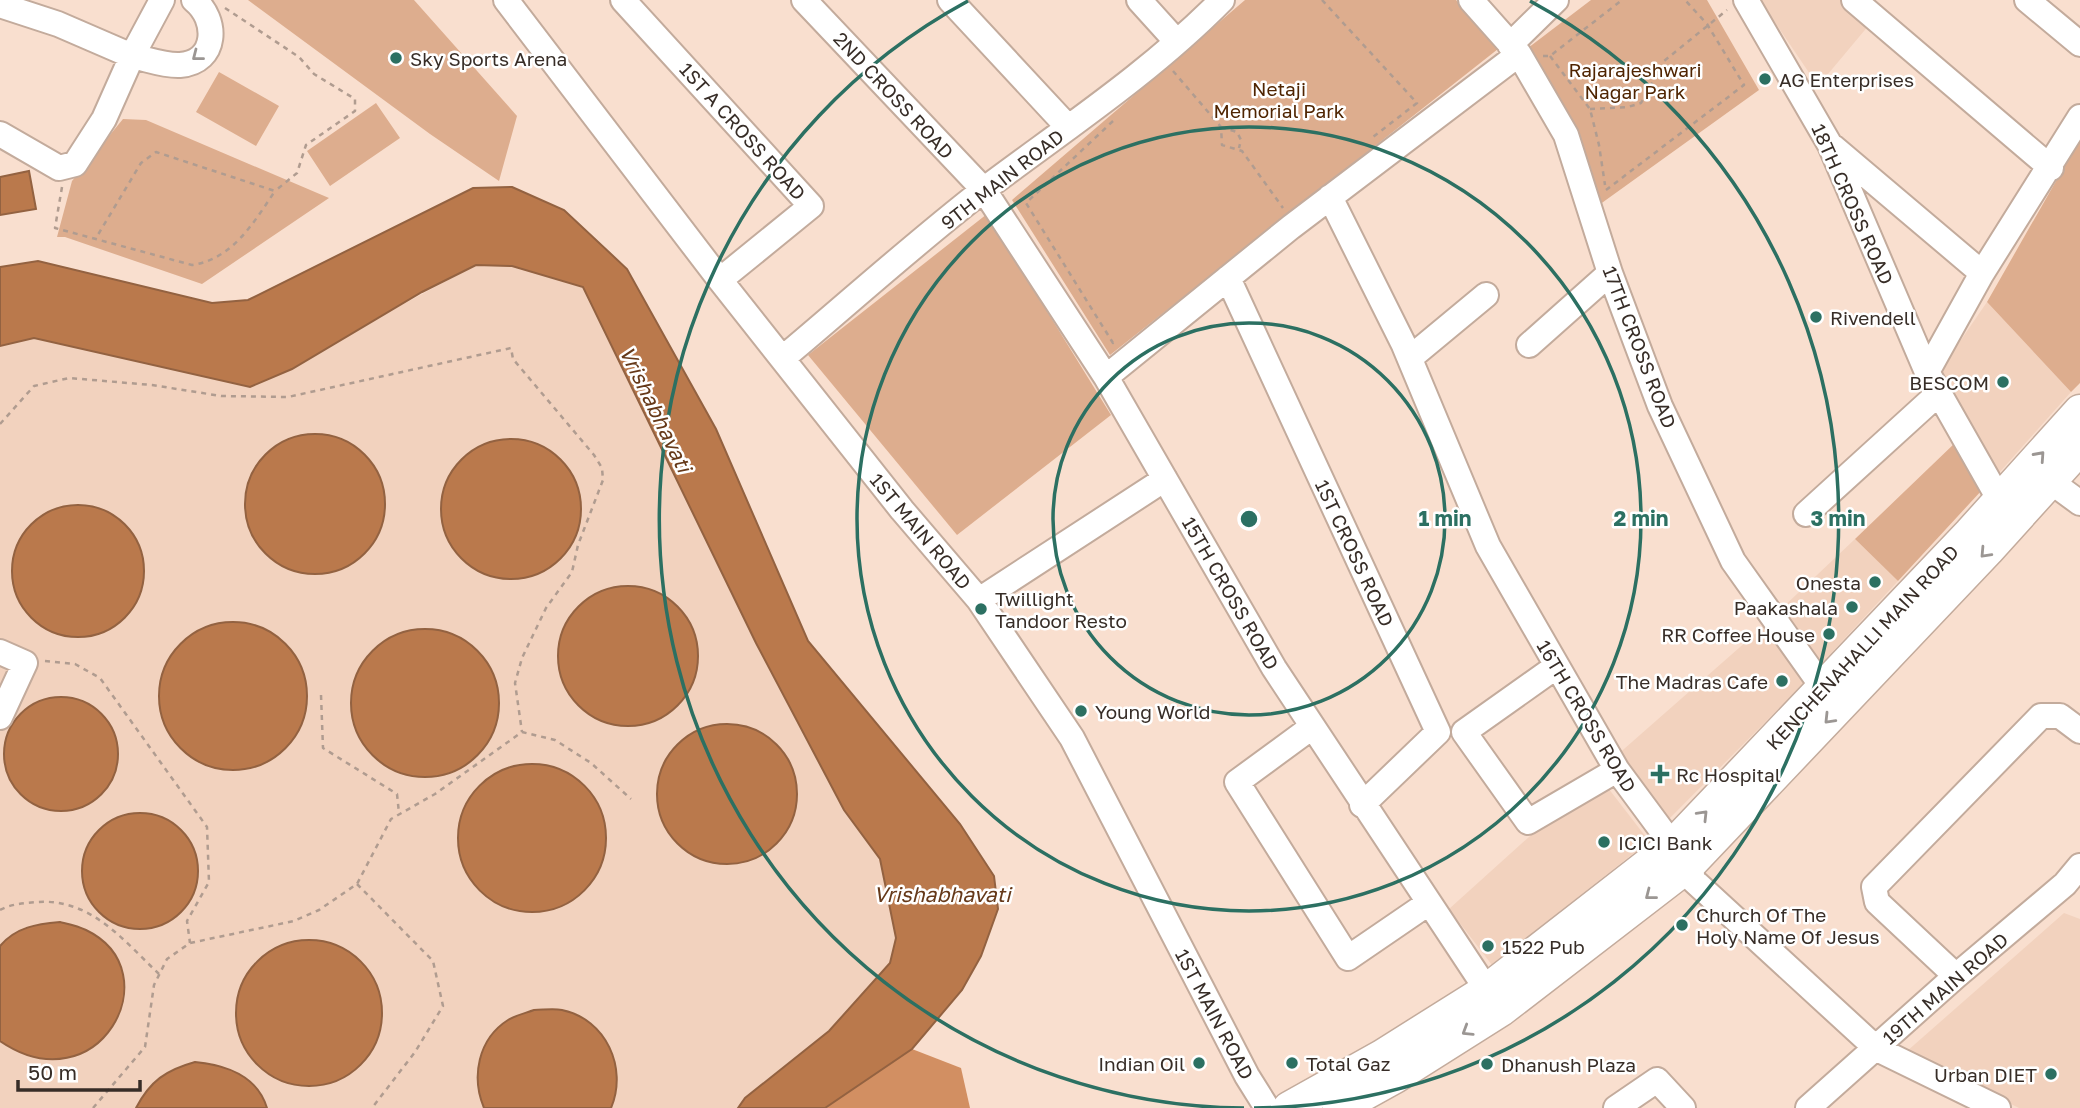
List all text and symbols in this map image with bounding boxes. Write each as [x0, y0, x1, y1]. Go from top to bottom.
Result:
street label: 2ND CROSS ROAD [829, 27, 959, 163]
place label: Sky Sports Arena [410, 47, 567, 70]
one-way arrow [193, 48, 205, 60]
marker: Sky Sports Arena [388, 50, 404, 66]
street label: 1ST A CROSS ROAD [675, 58, 811, 204]
park label: Rajarajeshwari Nagar Park [1568, 58, 1702, 103]
place label: AG Enterprises [1779, 68, 1914, 91]
marker: AG Enterprises [1757, 71, 1773, 87]
park label: Netaji Memorial Park [1214, 77, 1345, 122]
street label: 18TH CROSS ROAD [1807, 120, 1899, 288]
street label: 9TH MAIN ROAD [936, 124, 1068, 234]
street label: 17TH CROSS ROAD [1598, 263, 1682, 431]
place label: Rivendell [1830, 306, 1916, 329]
marker: Rivendell [1808, 309, 1824, 325]
water label: Vrishabhavati [614, 342, 699, 478]
place label: BESCOM [1909, 371, 1989, 394]
marker: BESCOM [1995, 374, 2011, 390]
one-way arrow [2032, 451, 2044, 464]
street label: 1ST MAIN ROAD [866, 468, 976, 594]
street label: 1ST CROSS ROAD [1311, 476, 1399, 630]
text: 1 min [1419, 505, 1471, 531]
text: 2 min [1614, 505, 1668, 531]
text: 3 min [1811, 505, 1865, 531]
centre of rings [1237, 507, 1261, 531]
street label: 15TH CROSS ROAD [1178, 512, 1284, 674]
street label: KENCHENAHALLI MAIN ROAD [1761, 540, 1963, 754]
one-way arrow [1981, 545, 1993, 558]
place label: Onesta [1796, 571, 1861, 594]
marker: Onesta [1867, 574, 1883, 590]
place label: Twillight Tandoor Resto [995, 587, 1127, 632]
place label: Paakashala [1734, 596, 1838, 619]
marker: Paakashala [1844, 599, 1860, 615]
marker: Twillight Tandoor Resto [973, 601, 989, 617]
place label: RR Coffee House [1661, 623, 1815, 646]
marker: RR Coffee House [1821, 626, 1837, 642]
street label: 16TH CROSS ROAD [1533, 636, 1641, 796]
place label: The Madras Cafe [1616, 670, 1768, 693]
marker: The Madras Cafe [1774, 673, 1790, 689]
place label: Young World [1095, 700, 1211, 723]
marker: Young World [1073, 703, 1089, 719]
one-way arrow [1825, 710, 1838, 723]
place label: Rc Hospital [1676, 763, 1781, 786]
marker: Rc Hospital [1650, 764, 1670, 784]
one-way arrow [1694, 810, 1707, 823]
place label: ICICI Bank [1618, 831, 1713, 854]
marker: ICICI Bank [1596, 834, 1612, 850]
water label: Vrishabhavati [873, 881, 1013, 907]
one-way arrow [1645, 887, 1658, 900]
place label: Church Of The Holy Name Of Jesus [1696, 903, 1880, 948]
marker: Church Of The Holy Name Of Jesus [1674, 917, 1690, 933]
street label: 19TH MAIN ROAD [1878, 927, 2012, 1049]
place label: 1522 Pub [1502, 935, 1585, 958]
marker: 1522 Pub [1480, 938, 1496, 954]
street label: 1ST MAIN ROAD [1171, 945, 1259, 1083]
one-way arrow [1462, 1022, 1475, 1035]
scale bar [18, 1048, 140, 1092]
place label: Indian Oil [1098, 1052, 1185, 1075]
place label: Total Gaz [1306, 1052, 1390, 1075]
place label: Dhanush Plaza [1501, 1053, 1636, 1076]
marker: Indian Oil [1191, 1055, 1207, 1071]
marker: Total Gaz [1284, 1055, 1300, 1071]
marker: Dhanush Plaza [1479, 1056, 1495, 1072]
text: 50 m [28, 1059, 77, 1085]
place label: Urban DIET [1934, 1063, 2037, 1086]
marker: Urban DIET [2043, 1066, 2059, 1082]

